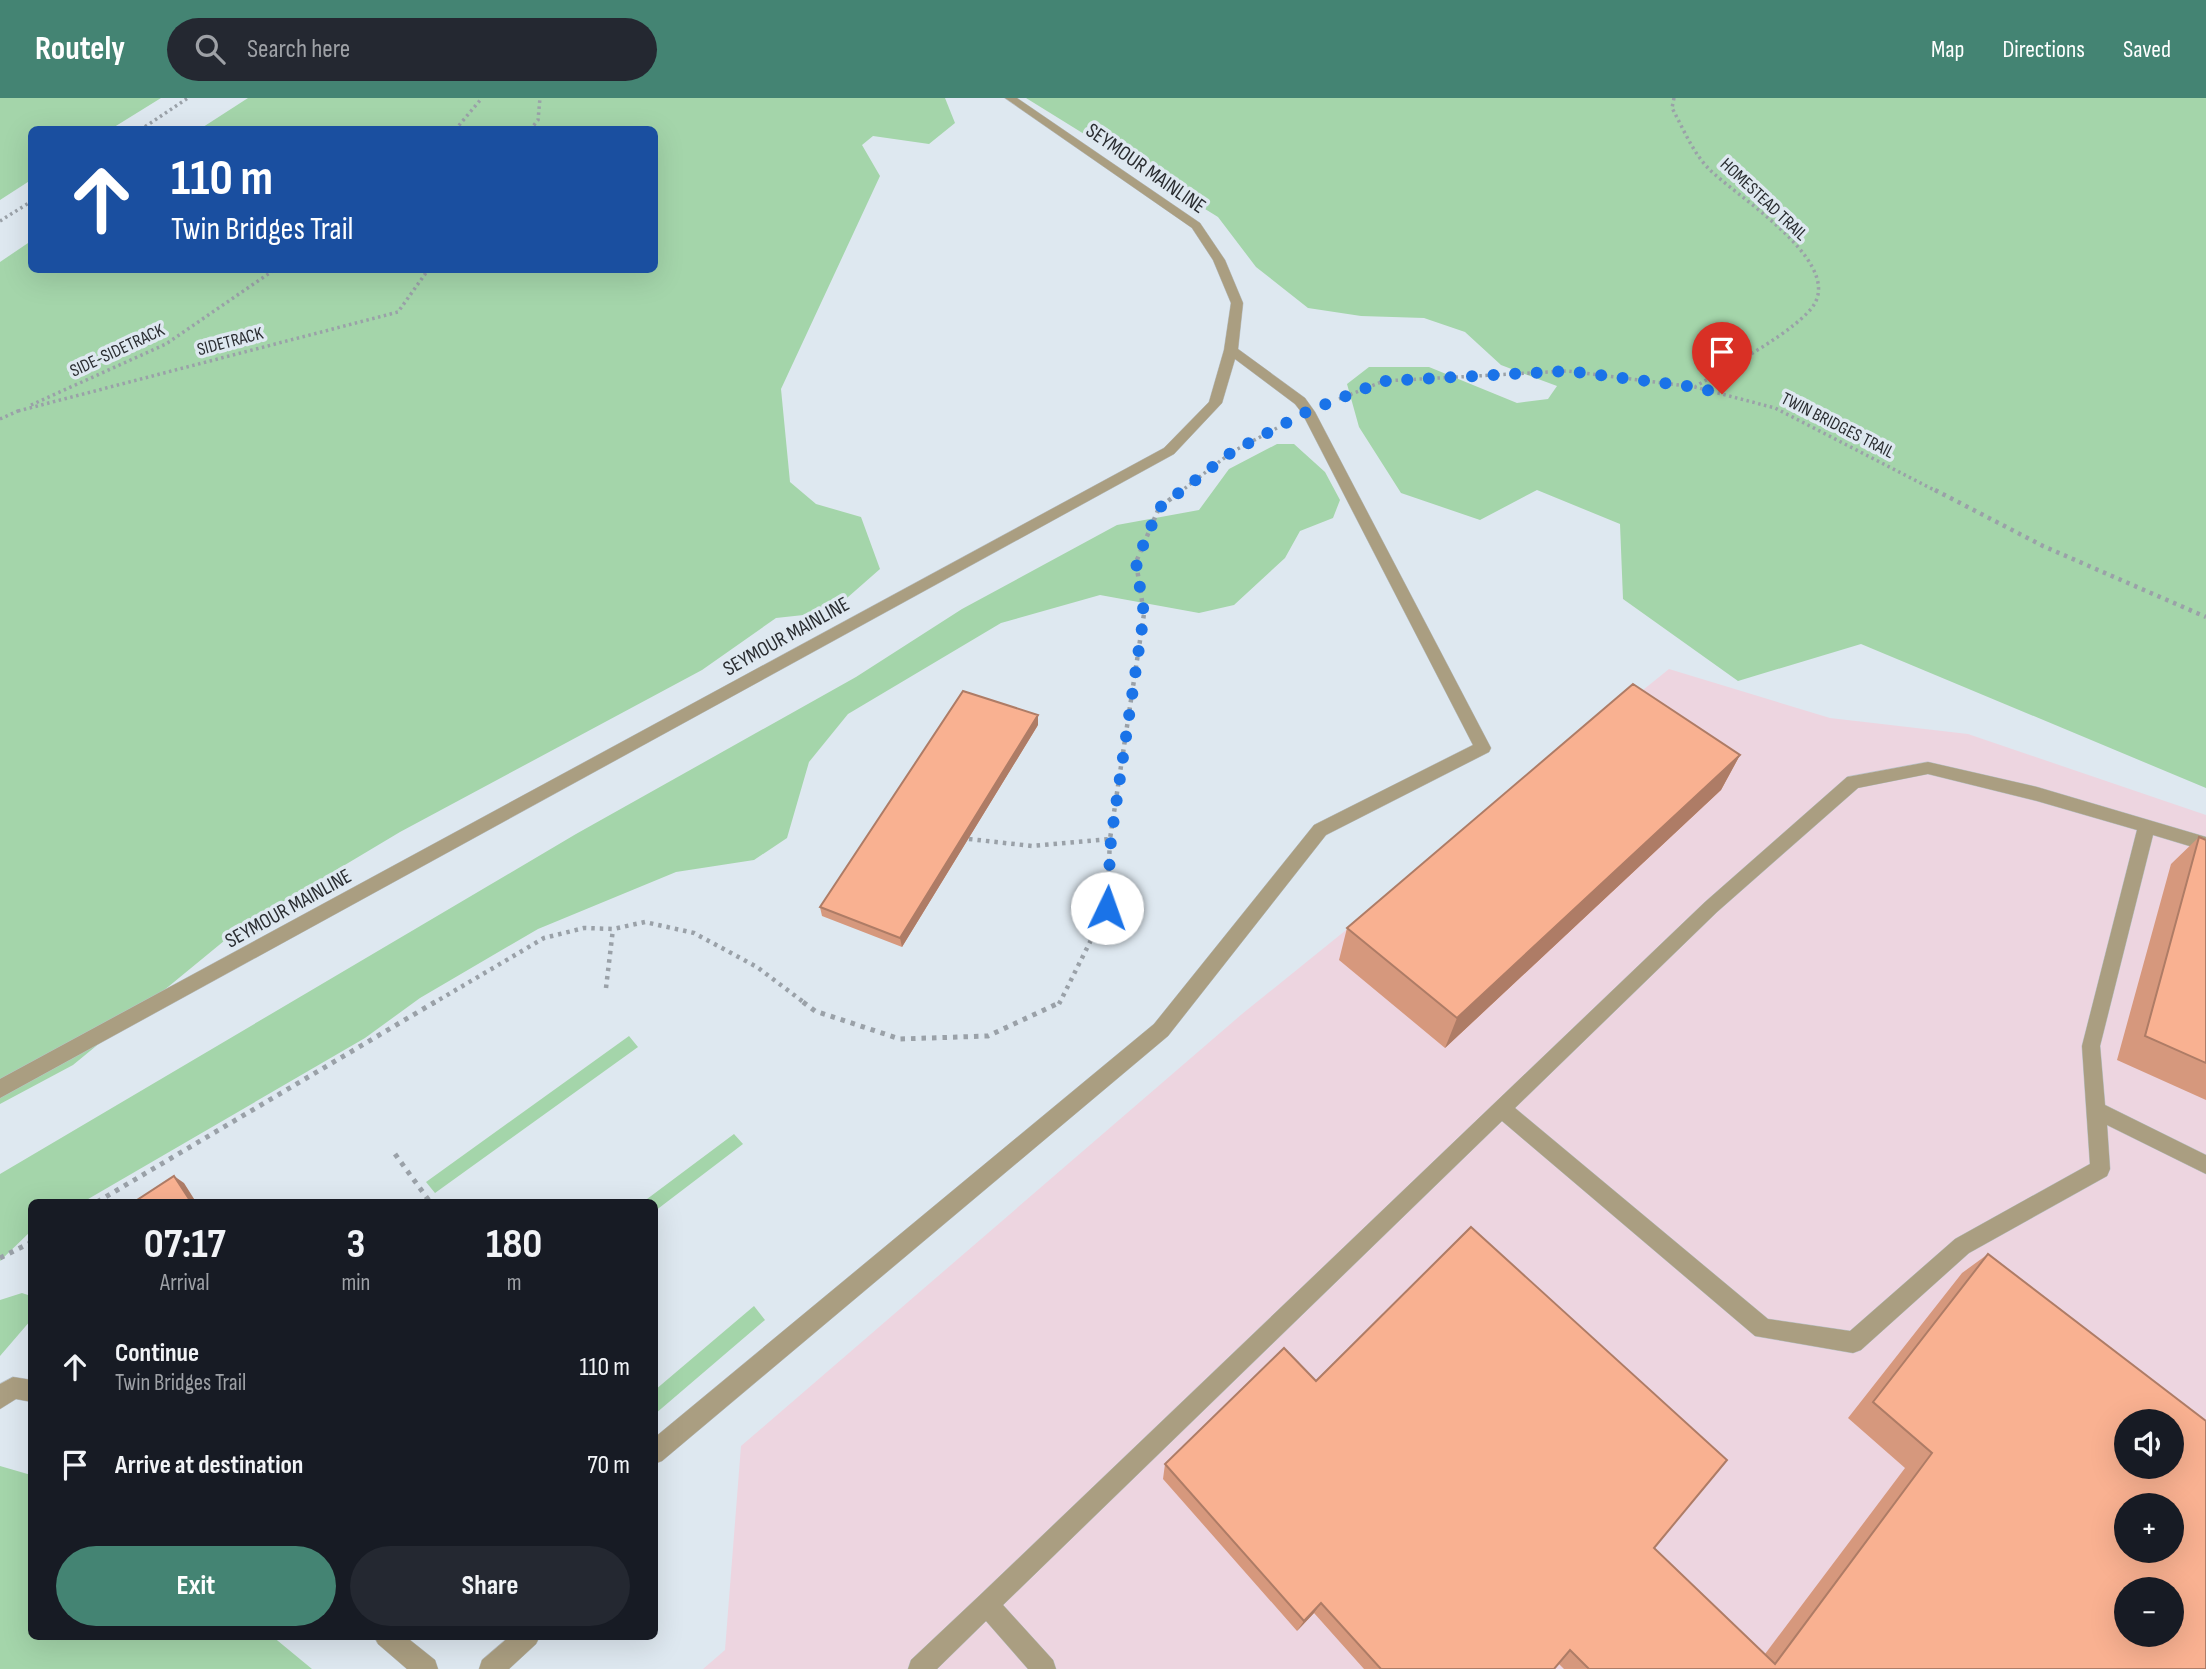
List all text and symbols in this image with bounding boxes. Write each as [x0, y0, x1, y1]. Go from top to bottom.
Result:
search box [167, 18, 657, 81]
text: Routely [35, 29, 125, 69]
icon: search [191, 30, 229, 68]
text: Search here [247, 34, 350, 65]
text: Map [1931, 35, 1964, 64]
text: Directions [2002, 35, 2085, 64]
text: Saved [2123, 35, 2171, 64]
street label: SEYMOUR MAINLINE [1081, 118, 1210, 219]
text: 110 m [171, 150, 273, 209]
icon: ahead [56, 154, 147, 245]
street label: HOMESTEAD TRAIL [1716, 154, 1812, 245]
text: Twin Bridges Trail [171, 210, 354, 249]
street label: SIDE-SIDETRACK [67, 319, 168, 381]
street label: SIDETRACK [195, 322, 266, 360]
pin [1692, 322, 1752, 394]
icon: arrive [1703, 333, 1741, 371]
street label: TWIN BRIDGES TRAIL [1778, 388, 1898, 463]
street label: SEYMOUR MAINLINE [719, 591, 854, 681]
street label: SEYMOUR MAINLINE [221, 863, 356, 953]
position arrow [1070, 871, 1144, 945]
text: 07:17 [144, 1219, 226, 1270]
text: 3 [346, 1219, 365, 1270]
text: 180 [486, 1219, 542, 1270]
text: Arrival [160, 1269, 209, 1297]
text: min [341, 1269, 370, 1297]
text: m [507, 1269, 522, 1297]
text: Continue [115, 1338, 199, 1369]
icon: ahead [56, 1348, 94, 1386]
text: 110 m [579, 1352, 630, 1383]
text: Twin Bridges Trail [115, 1369, 246, 1397]
map controls [2114, 1409, 2184, 1647]
button: sound [2114, 1409, 2184, 1479]
icon: arrive [56, 1446, 94, 1484]
text: Arrive at destination [115, 1450, 303, 1481]
text: 70 m [587, 1450, 630, 1481]
button: + [2114, 1493, 2184, 1563]
button: Exit [56, 1546, 336, 1626]
button: Share [350, 1546, 630, 1626]
button: − [2114, 1577, 2184, 1647]

